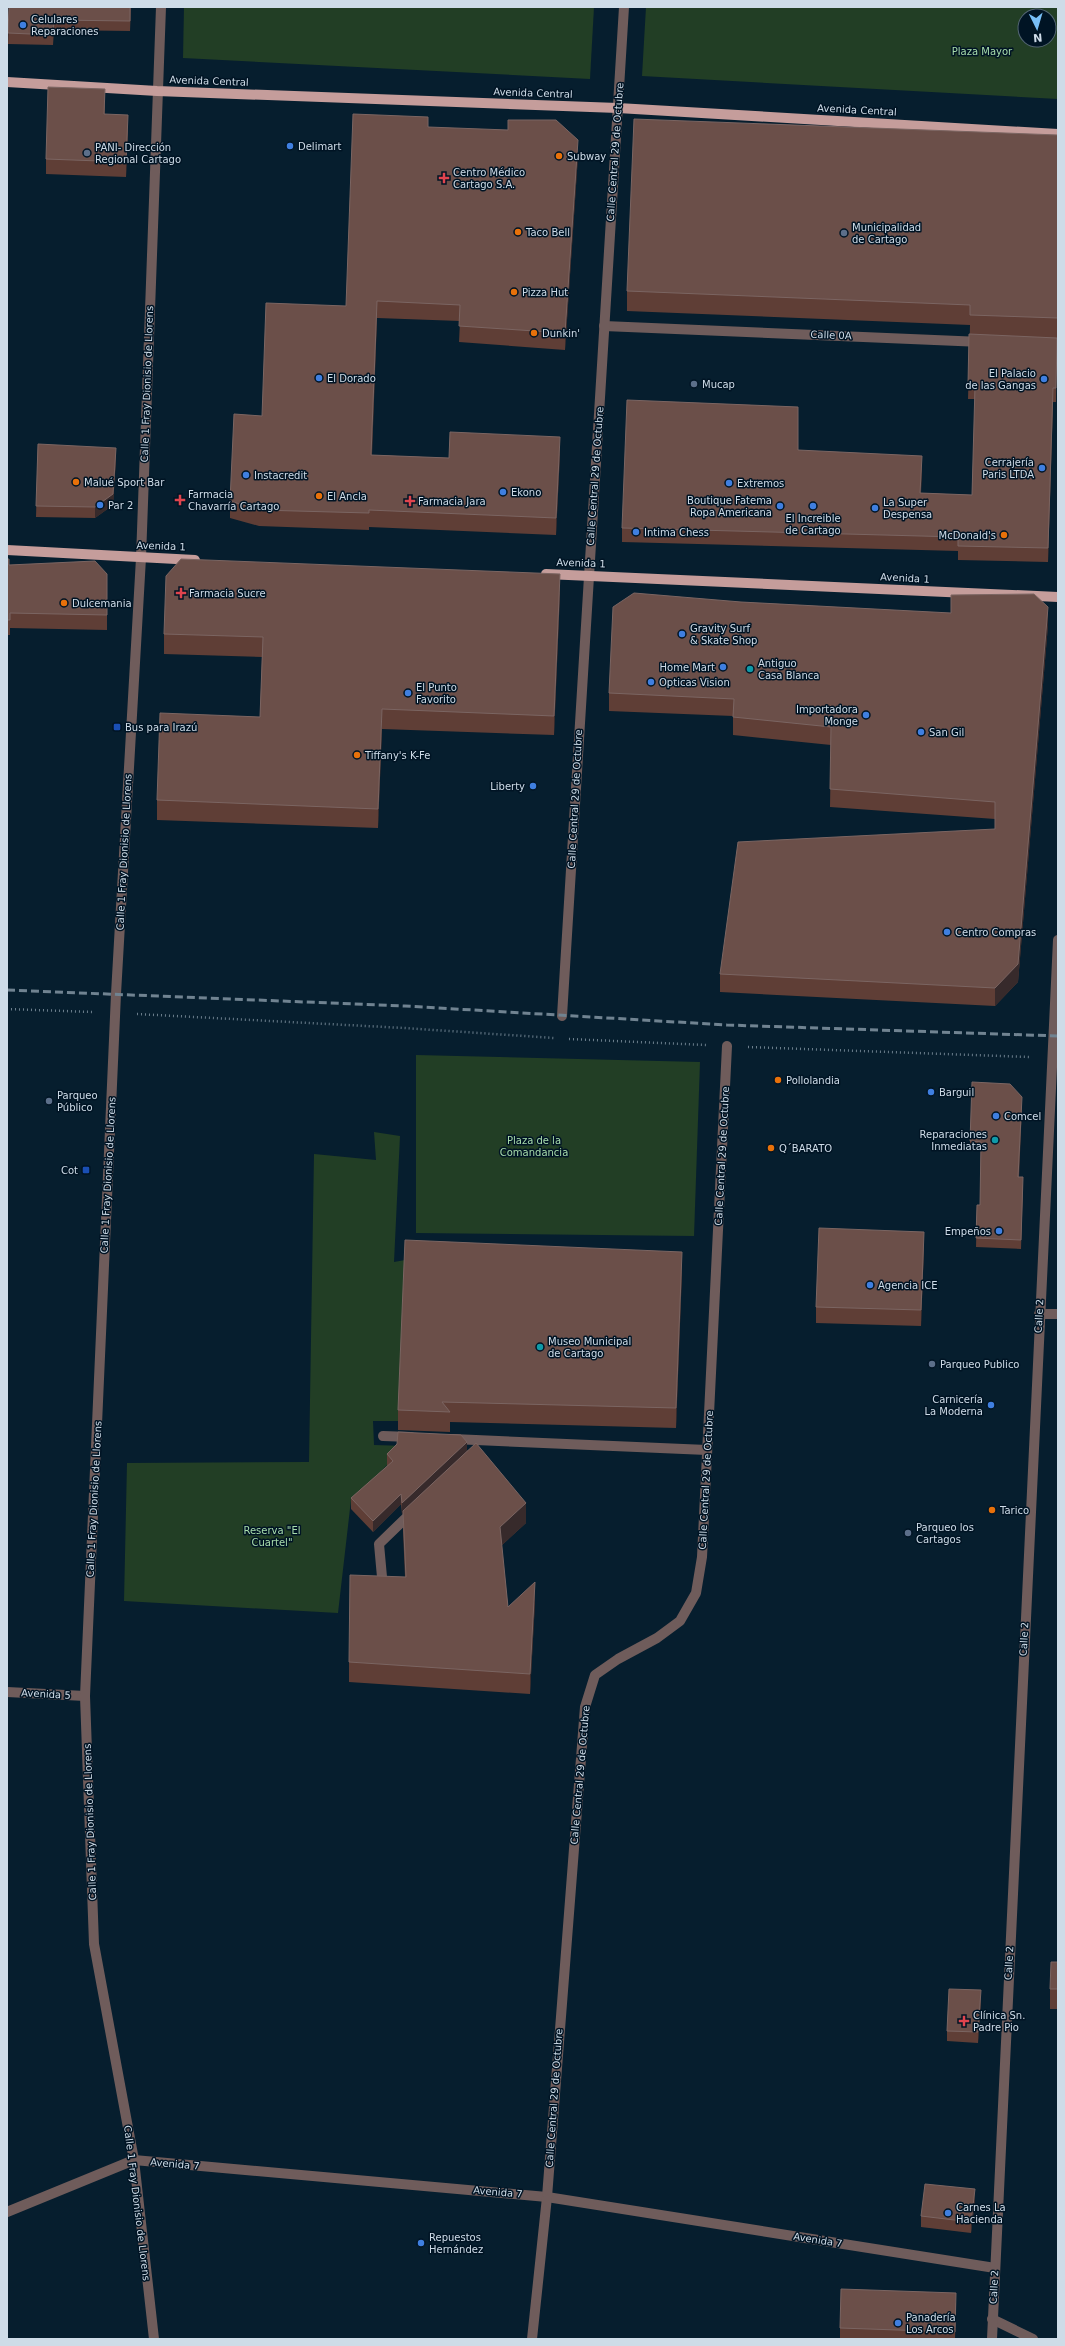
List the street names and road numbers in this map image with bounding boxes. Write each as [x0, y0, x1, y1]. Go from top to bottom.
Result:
street label: Avenida Central [169, 74, 249, 88]
street label: Calle Central 29 de Octubre [605, 82, 625, 222]
street label: Avenida Central [493, 86, 573, 100]
street label: Avenida Central [817, 102, 897, 118]
street label: Calle 1 Fray Dionisio de Llorens [139, 306, 155, 462]
street label: Calle 0A [810, 329, 852, 341]
street label: Calle Central 29 de Octubre [585, 406, 605, 546]
street label: Avenida 1 [136, 540, 186, 552]
street label: Avenida 1 [556, 557, 606, 569]
street label: Avenida 1 [880, 571, 930, 585]
street label: Calle Central 29 de Octubre [566, 729, 584, 869]
street label: Calle 1 Fray Dionisio de Llorens [114, 773, 134, 931]
street label: Calle Central 29 de Octubre [713, 1086, 731, 1226]
street label: Calle 1 Fray Dionisio de Llorens [98, 1096, 118, 1254]
street label: Calle 2 [1033, 1299, 1045, 1333]
street label: Calle Central 29 de Octubre [697, 1410, 715, 1550]
street label: Calle 1 Fray Dionisio de Llorens [84, 1420, 104, 1578]
street label: Calle 2 [1018, 1622, 1030, 1656]
street label: Avenida 5 [21, 1687, 71, 1701]
street label: Calle Central 29 de Octubre [568, 1705, 592, 1845]
street label: Calle 1 Fray Dionisio de Llorens [82, 1744, 98, 1900]
street label: Calle 2 [1003, 1946, 1015, 1980]
street label: Calle Central 29 de Octubre [544, 2028, 564, 2168]
street label: Calle 1 Fray Dionisio de Llorens [122, 2125, 152, 2281]
street label: Avenida 7 [150, 2156, 200, 2172]
street label: Avenida 7 [473, 2184, 523, 2200]
street label: Avenida 7 [793, 2231, 843, 2249]
street label: Calle 2 [988, 2270, 1000, 2304]

